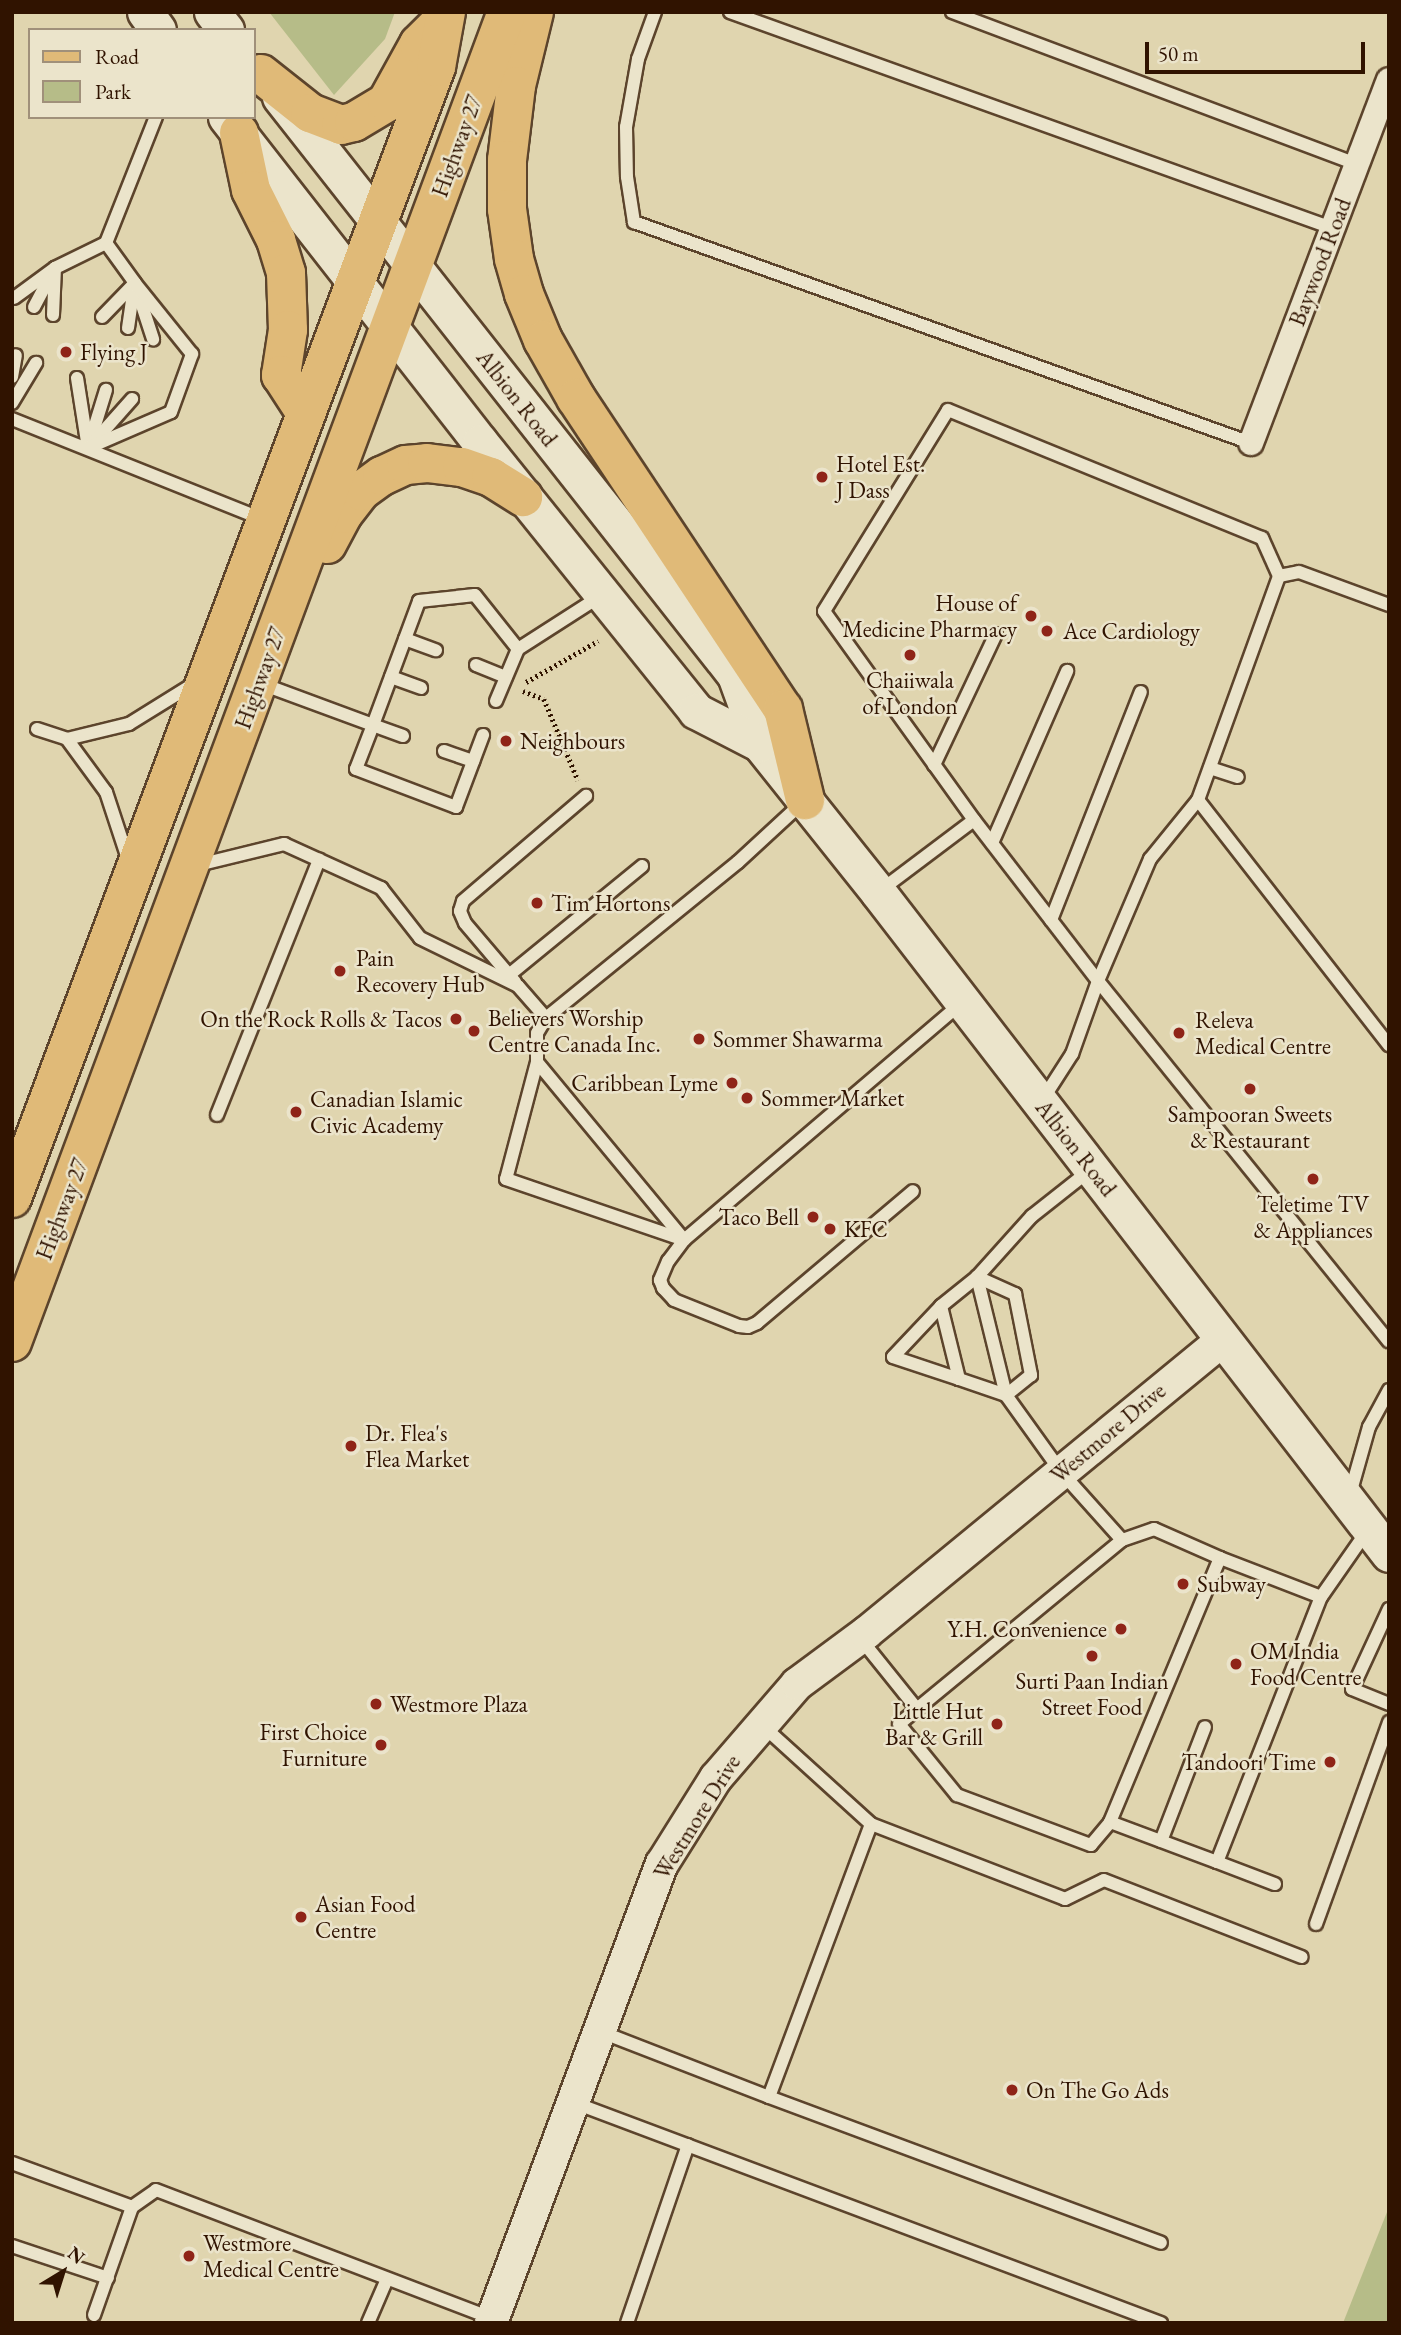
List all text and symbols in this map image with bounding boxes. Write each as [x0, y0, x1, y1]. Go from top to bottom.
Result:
legend [28, 28, 256, 119]
scale bar [1149, 28, 1370, 72]
text: 50 m [1158, 40, 1199, 67]
text: Road [95, 43, 139, 70]
text: Park [95, 78, 131, 105]
street label: Highway 27 [426, 91, 488, 201]
street label: Baywood Road [1283, 194, 1357, 330]
place label: Flying J [80, 338, 148, 366]
marker: Flying J [58, 344, 74, 360]
street label: Albion Road [471, 344, 563, 452]
place label: Hotel Est. J Dass [836, 450, 925, 504]
marker: Hotel Est. J Dass [814, 469, 830, 485]
place label: House of Medicine Pharmacy [843, 589, 1017, 643]
marker: House of Medicine Pharmacy [1023, 608, 1039, 624]
place label: Ace Cardiology [1063, 617, 1200, 645]
marker: Ace Cardiology [1037, 621, 1057, 641]
street label: Highway 27 [229, 623, 291, 733]
marker: Chaiiwala of London [902, 647, 918, 663]
place label: Chaiiwala of London [862, 666, 958, 720]
place label: Neighbours [520, 727, 625, 755]
marker: Neighbours [498, 733, 514, 749]
place label: Tim Hortons [551, 889, 670, 917]
marker: Tim Hortons [529, 895, 545, 911]
place label: Pain Recovery Hub [356, 944, 485, 998]
marker: Pain Recovery Hub [330, 961, 350, 981]
place label: Believers Worship Centre Canada Inc. [488, 1004, 661, 1058]
place label: On the Rock Rolls & Tacos [200, 1005, 442, 1033]
place label: Releva Medical Centre [1195, 1006, 1331, 1060]
marker: On the Rock Rolls & Tacos [448, 1011, 464, 1027]
marker: Believers Worship Centre Canada Inc. [466, 1023, 482, 1039]
marker: Releva Medical Centre [1169, 1023, 1189, 1043]
place label: Sommer Shawarma [713, 1025, 883, 1053]
marker: Sommer Shawarma [691, 1031, 707, 1047]
place label: Caribbean Lyme [571, 1069, 718, 1097]
marker: Caribbean Lyme [724, 1075, 740, 1091]
marker: Sampooran Sweets & Restaurant [1242, 1081, 1258, 1097]
place label: Sommer Market [761, 1084, 904, 1112]
place label: Canadian Islamic Civic Academy [310, 1085, 463, 1139]
marker: Sommer Market [739, 1090, 755, 1106]
street label: Albion Road [1030, 1094, 1122, 1202]
place label: Sampooran Sweets & Restaurant [1168, 1100, 1332, 1154]
marker: Canadian Islamic Civic Academy [288, 1104, 304, 1120]
street label: Highway 27 [30, 1154, 94, 1264]
marker: Teletime TV & Appliances [1305, 1171, 1321, 1187]
place label: Teletime TV & Appliances [1253, 1190, 1373, 1244]
place label: Taco Bell [718, 1203, 799, 1231]
marker: Taco Bell [805, 1209, 821, 1225]
place label: KFC [844, 1215, 888, 1243]
marker: KFC [822, 1221, 838, 1237]
street label: Westmore Drive [1045, 1377, 1171, 1489]
place label: Dr. Flea's Flea Market [365, 1419, 469, 1473]
marker: Dr. Flea's Flea Market [343, 1438, 359, 1454]
place label: Subway [1197, 1570, 1266, 1598]
marker: Subway [1175, 1576, 1191, 1592]
place label: Y.H. Convenience [947, 1615, 1107, 1643]
marker: Y.H. Convenience [1113, 1621, 1129, 1637]
place label: OM India Food Centre [1250, 1637, 1361, 1691]
marker: Surti Paan Indian Street Food [1084, 1648, 1100, 1664]
marker: OM India Food Centre [1228, 1656, 1244, 1672]
place label: Surti Paan Indian Street Food [1015, 1667, 1169, 1721]
place label: Westmore Plaza [390, 1690, 528, 1718]
marker: Westmore Plaza [368, 1696, 384, 1712]
place label: Little Hut Bar & Grill [885, 1697, 983, 1751]
marker: Little Hut Bar & Grill [989, 1716, 1005, 1732]
place label: First Choice Furniture [260, 1718, 367, 1772]
marker: First Choice Furniture [373, 1737, 389, 1753]
place label: Tandoori Time [1181, 1748, 1316, 1776]
street label: Westmore Drive [648, 1749, 746, 1885]
marker: Tandoori Time [1322, 1754, 1338, 1770]
place label: Asian Food Centre [315, 1890, 415, 1944]
marker: Asian Food Centre [293, 1909, 309, 1925]
place label: On The Go Ads [1026, 2076, 1169, 2104]
marker: On The Go Ads [1004, 2082, 1020, 2098]
place label: Westmore Medical Centre [203, 2229, 339, 2283]
north arrow [28, 2237, 98, 2307]
text: N [62, 2240, 90, 2270]
marker: Westmore Medical Centre [181, 2248, 197, 2264]

